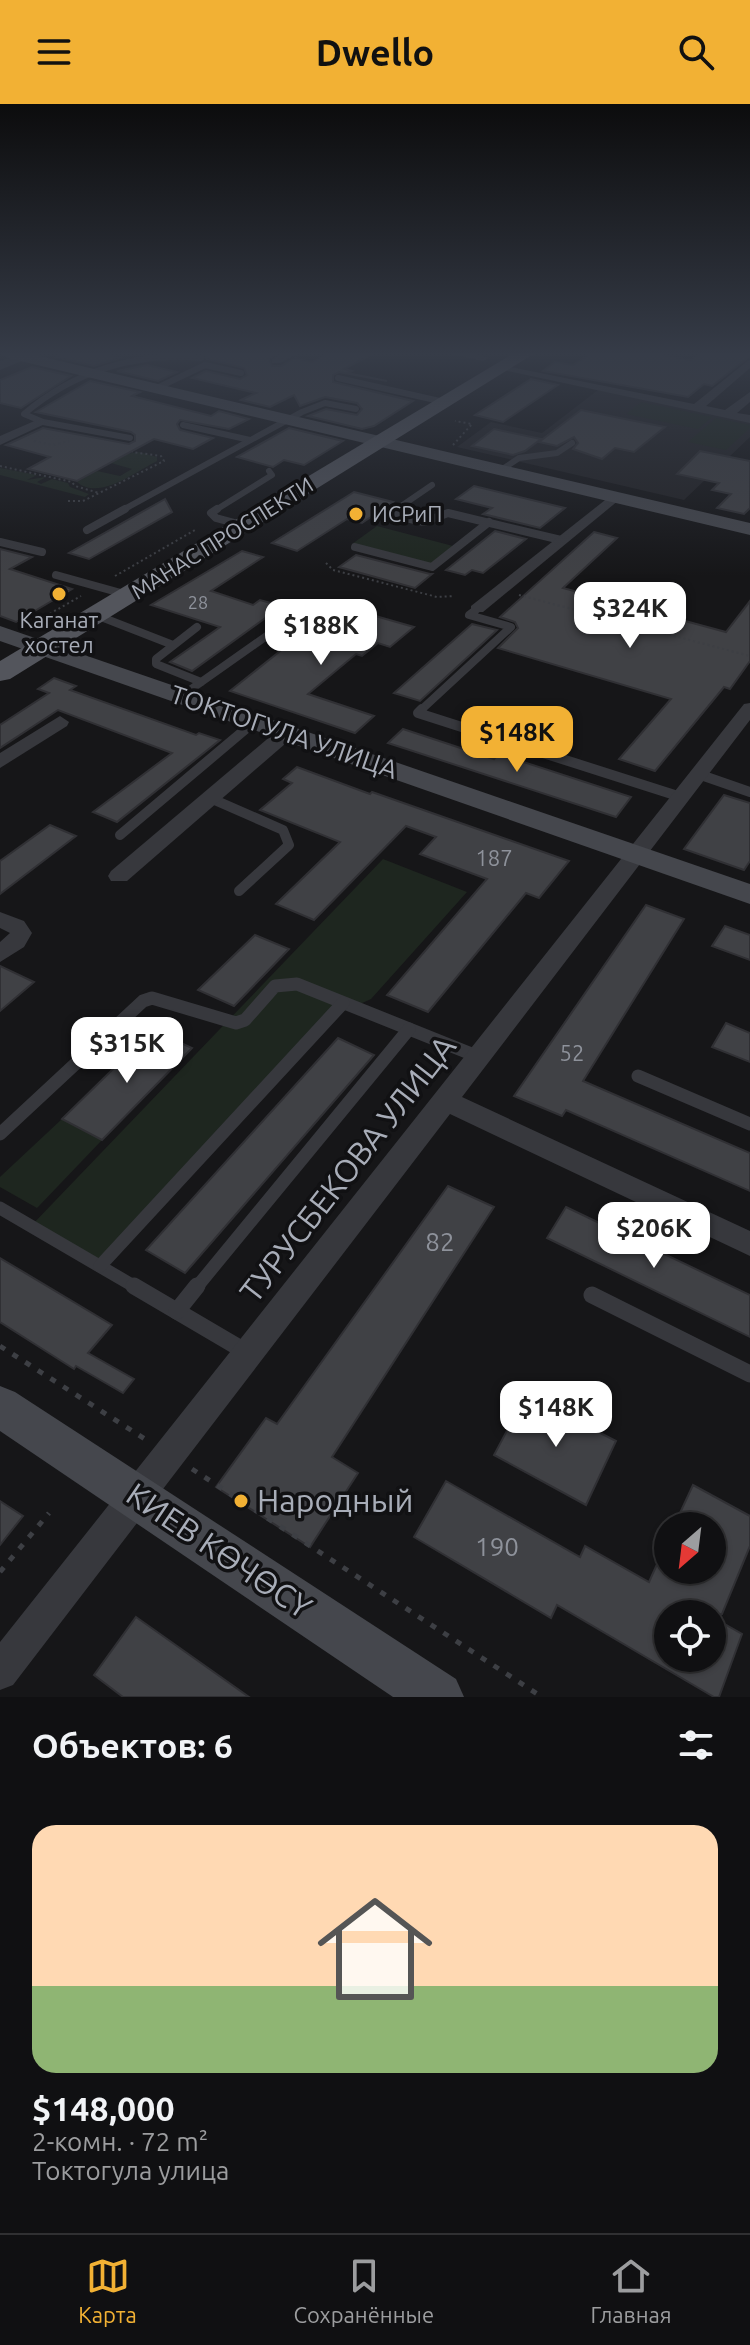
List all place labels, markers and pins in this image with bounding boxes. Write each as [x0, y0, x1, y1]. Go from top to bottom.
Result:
place label: ИСРиП [372, 501, 443, 526]
marker: ИСРиП [347, 505, 365, 523]
pin: $324K [574, 582, 686, 650]
marker: Каганат хостел [50, 585, 68, 603]
pin: $188K [265, 599, 377, 667]
place label: Каганат хостел [20, 607, 99, 657]
pin: $148K [461, 706, 573, 774]
pin: $315K [71, 1017, 183, 1085]
pin: $206K [598, 1202, 710, 1270]
pin: $148K [500, 1381, 612, 1449]
place label: Народный [257, 1482, 413, 1518]
marker: Народный [232, 1492, 250, 1510]

